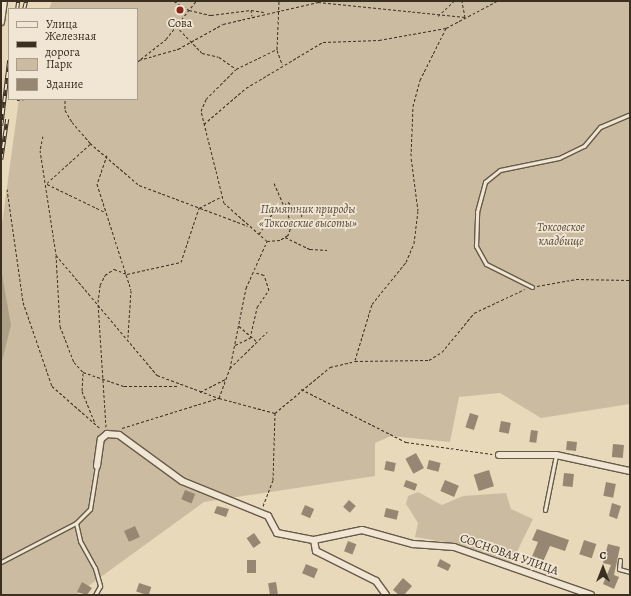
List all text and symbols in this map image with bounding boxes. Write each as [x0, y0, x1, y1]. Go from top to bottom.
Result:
marker: Сова [175, 5, 185, 15]
legend [8, 8, 138, 100]
text: Улица [46, 16, 77, 32]
place label: Сова [168, 17, 192, 31]
text: Железная дорога [45, 28, 96, 60]
text: Парк [46, 56, 72, 72]
text: Здание [46, 76, 83, 92]
park label: Памятник природы «Токсовские высоты» [259, 203, 357, 231]
park label: Токсовское кладбище [537, 221, 585, 249]
street label: СОСНОВАЯ УЛИЦА [458, 531, 560, 579]
north arrow [583, 548, 623, 588]
text: С [600, 548, 606, 563]

